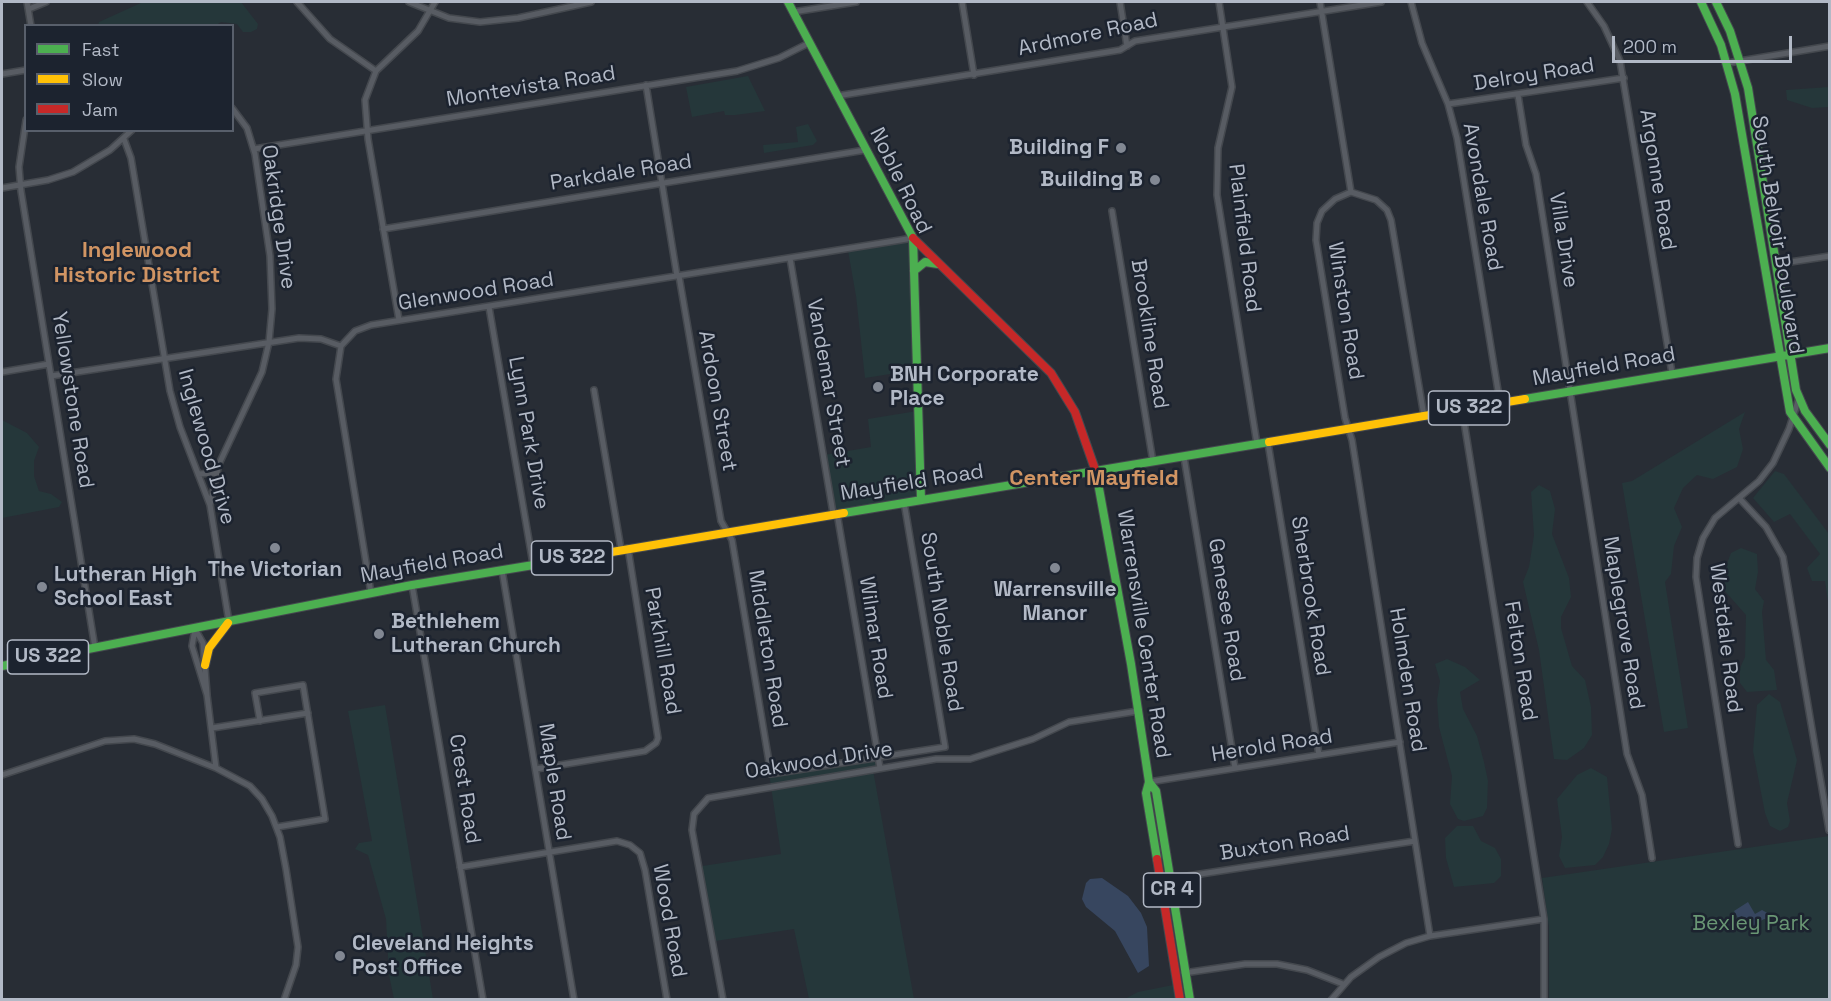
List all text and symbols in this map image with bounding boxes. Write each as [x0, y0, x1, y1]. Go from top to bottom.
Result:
street label: Ardmore Road [1016, 8, 1160, 62]
legend [24, 24, 234, 132]
scale bar [1615, 24, 1795, 62]
text: 200 m [1623, 35, 1677, 58]
text: Fast [82, 38, 119, 61]
street label: Delroy Road [1472, 53, 1596, 97]
street label: Montevista Road [445, 61, 617, 113]
text: Slow [82, 68, 123, 91]
text: Jam [82, 98, 118, 121]
street label: Argonne Road [1633, 108, 1681, 252]
street label: South Belvoir Boulevard [1746, 114, 1808, 356]
street label: Avondale Road [1457, 121, 1507, 273]
street label: Noble Road [863, 124, 937, 238]
place label: Building F [1009, 135, 1109, 161]
marker: Building F [1114, 141, 1128, 155]
street label: Oakridge Drive [255, 143, 301, 291]
street label: Parkdale Road [548, 149, 694, 197]
street label: Plainfield Road [1222, 162, 1266, 314]
place label: Building B [1040, 167, 1143, 193]
marker: Building B [1148, 173, 1162, 187]
street label: Villa Drive [1543, 191, 1583, 289]
district label: Inglewood Historic District [54, 238, 220, 290]
street label: Winston Road [1322, 240, 1368, 382]
street label: Brookline Road [1125, 257, 1173, 411]
street label: Glenwood Road [396, 267, 556, 317]
street label: Vandemar Street [801, 297, 855, 469]
street label: Yellowstone Road [46, 310, 98, 490]
street label: Ardoon Street [692, 329, 742, 473]
street label: Mayfield Road [1531, 342, 1677, 392]
street label: Lynn Park Drive [502, 355, 554, 511]
place label: BNH Corporate Place [890, 362, 1039, 412]
street label: Inglewood Drive [172, 366, 240, 528]
marker: BNH Corporate Place [871, 380, 885, 394]
road number: US 322 [1428, 391, 1510, 425]
street label: Mayfield Road [839, 459, 985, 507]
district label: Center Mayfield [1009, 466, 1179, 492]
street label: Warrensville Center Road [1111, 508, 1175, 760]
street label: Sherbrook Road [1285, 514, 1335, 678]
street label: South Noble Road [914, 530, 968, 714]
street label: Maplegrove Road [1597, 535, 1649, 711]
street label: Genesee Road [1202, 537, 1250, 683]
street label: Mayfield Road [359, 539, 505, 589]
marker: The Victorian [268, 541, 282, 555]
road number: US 322 [532, 541, 612, 575]
place label: The Victorian [208, 557, 342, 583]
marker: Warrensville Manor [1048, 561, 1062, 575]
place label: Lutheran High School East [54, 562, 197, 612]
street label: Westdale Road [1703, 562, 1747, 714]
street label: Middleton Road [742, 568, 792, 730]
street label: Wilmar Road [853, 575, 897, 701]
place label: Warrensville Manor [993, 577, 1117, 627]
marker: Lutheran High School East [35, 580, 49, 594]
street label: Parkhill Road [638, 585, 686, 717]
street label: Felton Road [1498, 599, 1542, 723]
street label: Holmden Road [1383, 606, 1431, 754]
place label: Bethlehem Lutheran Church [391, 609, 561, 659]
marker: Bethlehem Lutheran Church [372, 627, 386, 641]
road number: US 322 [8, 640, 88, 674]
street label: Maple Road [532, 722, 576, 842]
street label: Herold Road [1210, 724, 1334, 768]
street label: Crest Road [443, 732, 485, 846]
street label: Oakwood Drive [743, 737, 895, 785]
street label: Buxton Road [1218, 821, 1352, 867]
street label: Wood Road [647, 862, 691, 980]
road number: CR 4 [1144, 873, 1200, 907]
park label: Bexley Park [1692, 911, 1810, 937]
place label: Cleveland Heights Post Office [352, 931, 534, 981]
marker: Cleveland Heights Post Office [333, 949, 347, 963]

